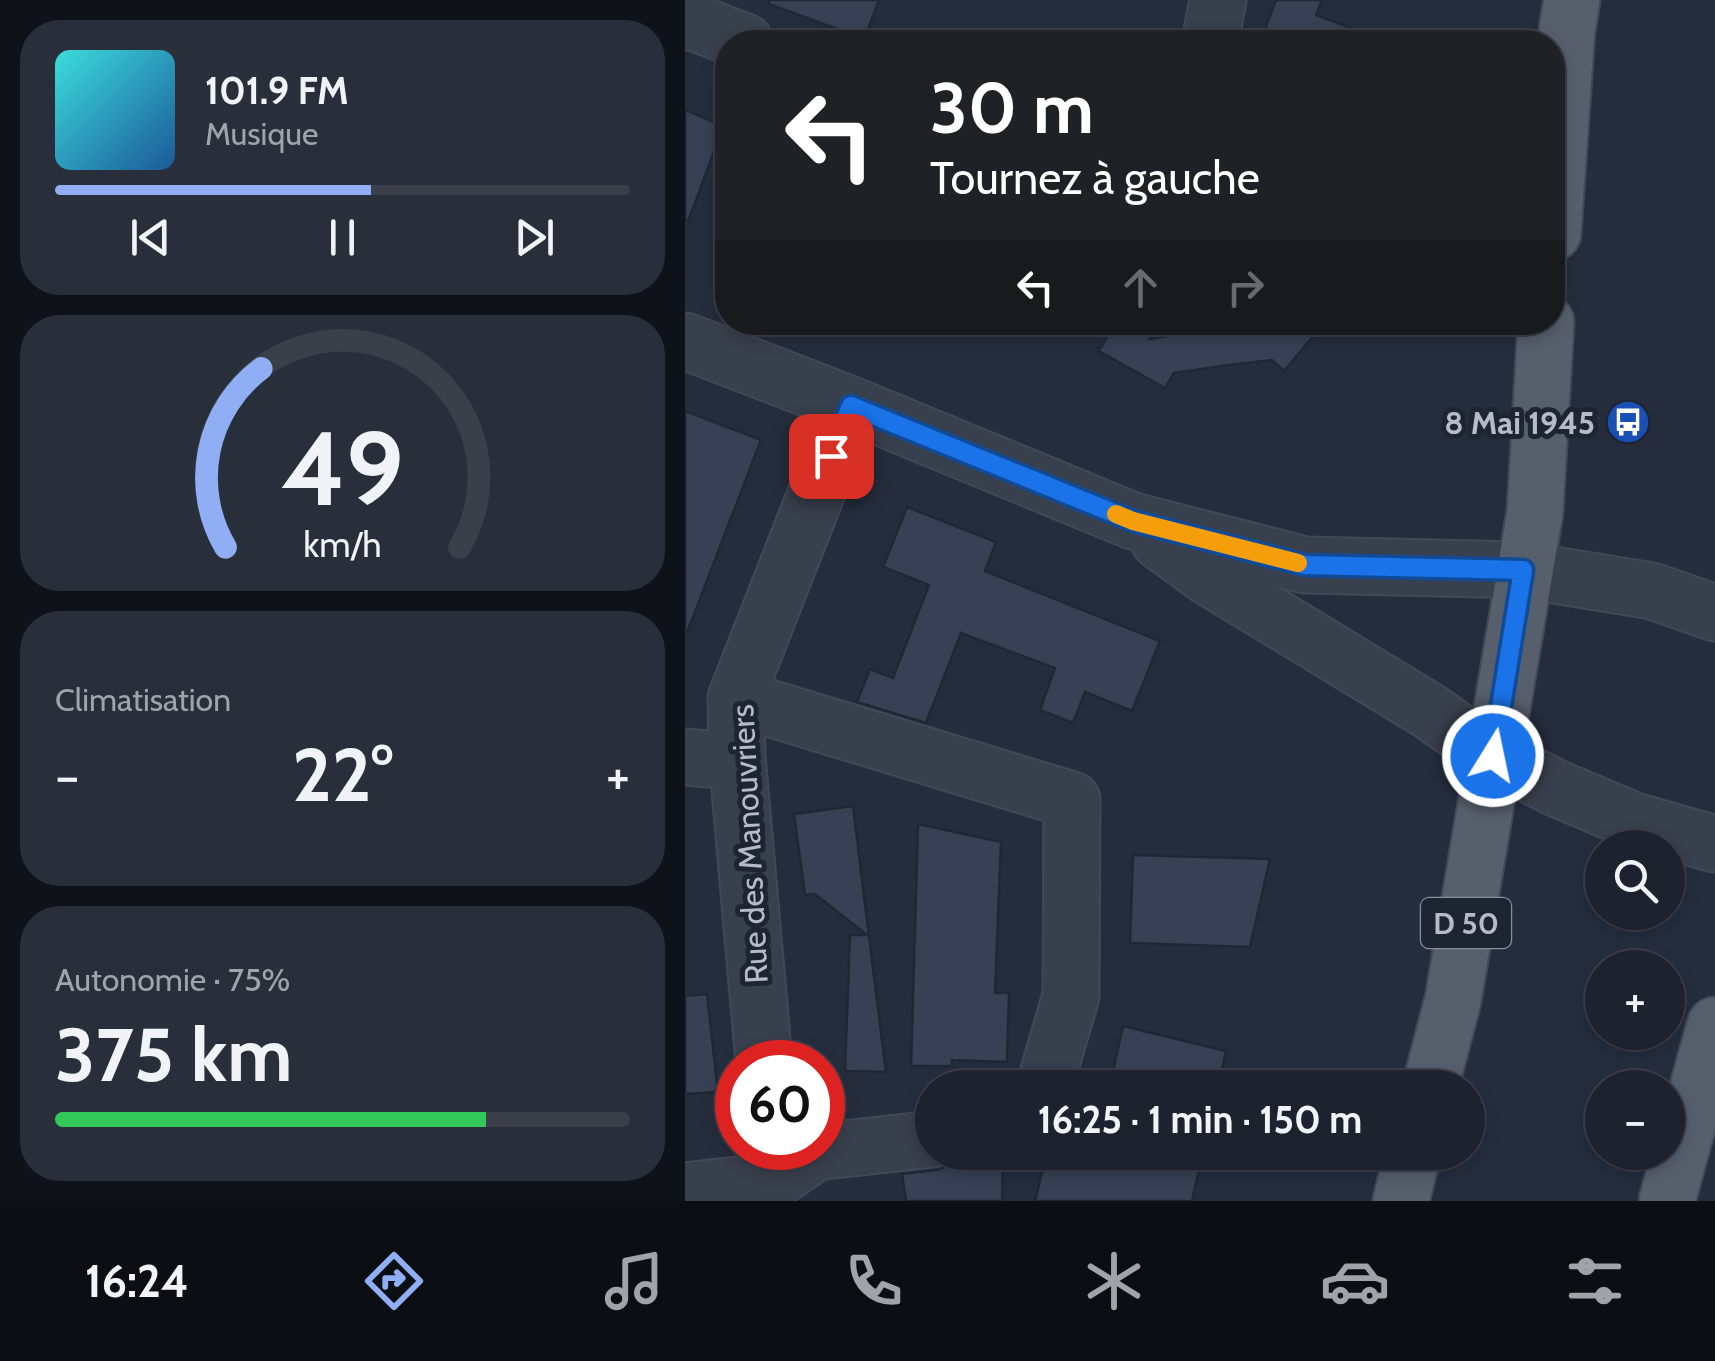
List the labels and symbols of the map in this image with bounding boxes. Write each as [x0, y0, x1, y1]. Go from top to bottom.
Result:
bus stop icon: 8 Mai 1945 [1605, 399, 1651, 445]
place label: 8 Mai 1945 [1444, 403, 1595, 442]
pin [789, 414, 874, 499]
street label: Rue des Manouvriers [722, 703, 776, 985]
position arrow [1441, 704, 1545, 808]
road number: D 50 [1421, 898, 1511, 948]
speed limit sign: 60 [715, 1040, 845, 1170]

